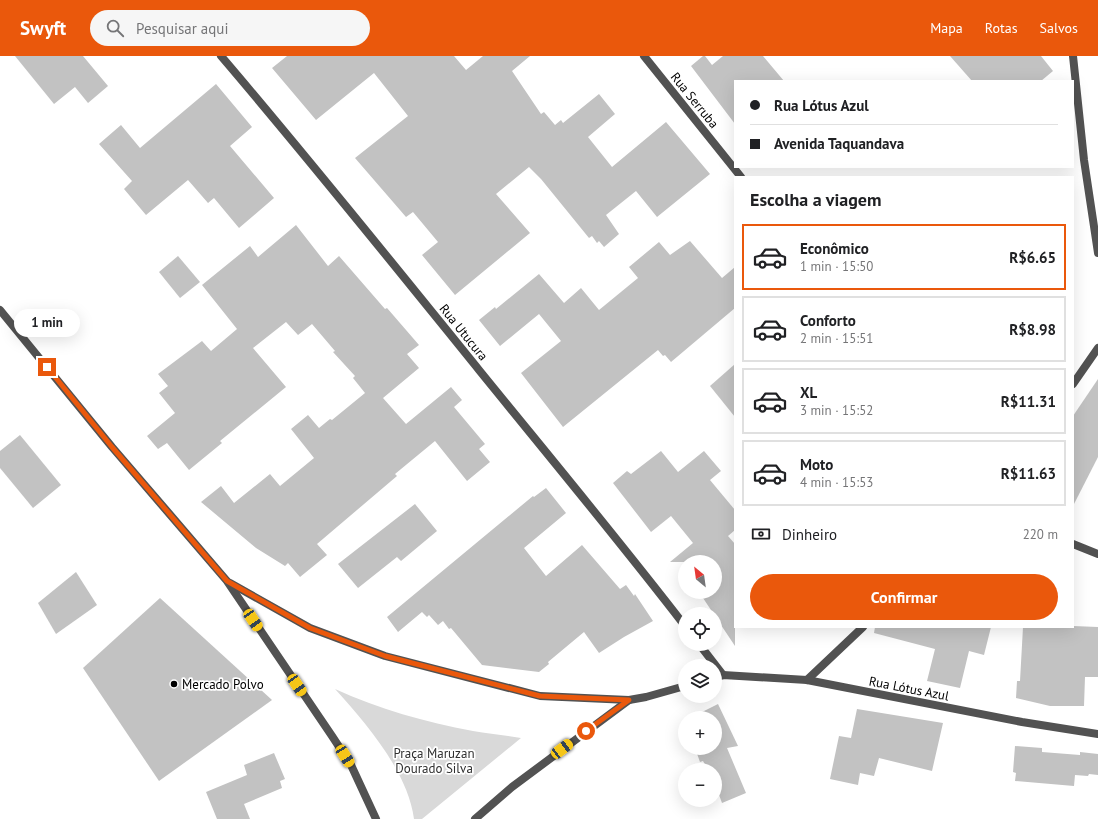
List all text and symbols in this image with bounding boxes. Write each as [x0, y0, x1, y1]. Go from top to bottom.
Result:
search box [90, 10, 370, 46]
text: Swyft [20, 16, 66, 40]
icon: search [104, 17, 126, 39]
text: Pesquisar aqui [136, 19, 228, 38]
text: Mapa [930, 19, 963, 37]
text: Rotas [985, 19, 1018, 37]
text: Salvos [1040, 19, 1078, 37]
street label: Rua Serruba [667, 69, 722, 132]
text: Rua Lótus Azul [774, 96, 869, 115]
text: Avenida Taquandava [774, 134, 904, 153]
text: Escolha a viagem [750, 188, 882, 211]
icon: car [752, 239, 788, 275]
text: Econômico [800, 239, 869, 258]
text: R$6.65 [1009, 248, 1056, 267]
text: 1 min · 15:50 [800, 258, 873, 275]
street label: Rua Utucura [436, 300, 492, 364]
callout: 1 min [14, 309, 80, 337]
icon: car [752, 311, 788, 347]
text: Conforto [800, 311, 856, 330]
text: 1 min [31, 314, 63, 331]
text: R$8.98 [1009, 320, 1056, 339]
text: 2 min · 15:51 [800, 330, 873, 347]
route end [38, 358, 56, 376]
icon: car [752, 383, 788, 419]
text: XL [800, 383, 817, 402]
text: R$11.31 [1001, 392, 1056, 411]
text: 3 min · 15:52 [800, 402, 873, 419]
icon: car [752, 455, 788, 491]
text: Moto [800, 455, 833, 474]
text: R$11.63 [1001, 464, 1056, 483]
text: 4 min · 15:53 [800, 474, 873, 491]
icon: cash [750, 523, 772, 545]
text: Dinheiro [782, 525, 837, 544]
text: 220 m [1023, 526, 1058, 543]
north arrow [678, 555, 722, 599]
map controls [678, 555, 722, 807]
button: Confirmar [750, 574, 1058, 620]
car [241, 607, 265, 633]
button: locate [678, 607, 722, 651]
button: layers [678, 659, 722, 703]
car [285, 672, 309, 698]
street label: Rua Lótus Azul [867, 672, 951, 705]
place label: Mercado Polvo [182, 676, 264, 693]
marker: Mercado Polvo [169, 679, 179, 689]
button: + [678, 711, 722, 755]
route start [577, 722, 595, 740]
car [549, 737, 575, 761]
car [334, 743, 356, 769]
park label: Praça Maruzan Dourado Silva [394, 745, 475, 777]
button: − [678, 763, 722, 807]

